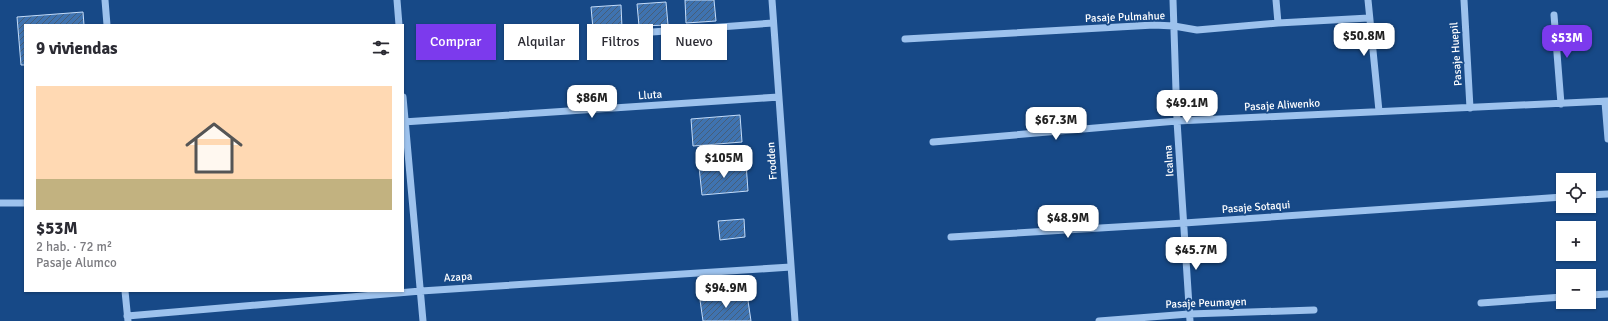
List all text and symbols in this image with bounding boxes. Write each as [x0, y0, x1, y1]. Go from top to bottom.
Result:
street label: Pasaje Pulmahue [1085, 9, 1165, 25]
street label: Pasaje Huepil [1447, 22, 1465, 86]
pin: $50.8M [1331, 23, 1397, 57]
chip: Comprar [416, 24, 496, 60]
chip: Alquilar [504, 24, 579, 60]
chip: Filtros [587, 24, 653, 60]
chip: Nuevo [661, 24, 727, 60]
pin: $53M [1543, 25, 1591, 59]
text: $50.8M [1343, 28, 1385, 44]
text: $53M [1551, 30, 1583, 46]
icon: filters [370, 37, 392, 59]
text: 9 viviendas [36, 38, 118, 59]
pin: $86M [568, 85, 616, 119]
street label: Lluta [637, 88, 663, 102]
text: $86M [576, 90, 608, 106]
pin: $49.1M [1154, 90, 1220, 124]
text: $49.1M [1166, 95, 1208, 111]
street label: Pasaje Aliwenko [1244, 97, 1321, 113]
pin: $67.3M [1023, 107, 1089, 141]
icon: home [178, 112, 250, 184]
text: $67.3M [1035, 112, 1077, 128]
street label: Frodden [764, 141, 780, 181]
street label: Icalma [1161, 144, 1177, 177]
pin: $105M [696, 145, 752, 179]
text: $105M [705, 150, 743, 166]
map controls [1556, 173, 1596, 309]
button: locate [1556, 173, 1596, 213]
street label: Pasaje Sotaqui [1221, 198, 1291, 216]
pin: $48.9M [1035, 205, 1101, 239]
text: $48.9M [1047, 210, 1089, 226]
text: $53M [36, 218, 78, 239]
button: + [1556, 221, 1596, 261]
pin: $45.7M [1163, 237, 1229, 271]
text: 2 hab. · 72 m² [36, 239, 112, 255]
text: $45.7M [1175, 242, 1217, 258]
text: Pasaje Alumco [36, 255, 117, 271]
street label: Azapa [443, 269, 473, 284]
button: − [1556, 269, 1596, 309]
pin: $94.9M [693, 275, 759, 309]
text: $94.9M [705, 280, 747, 296]
street label: Pasaje Peumayen [1165, 295, 1247, 311]

